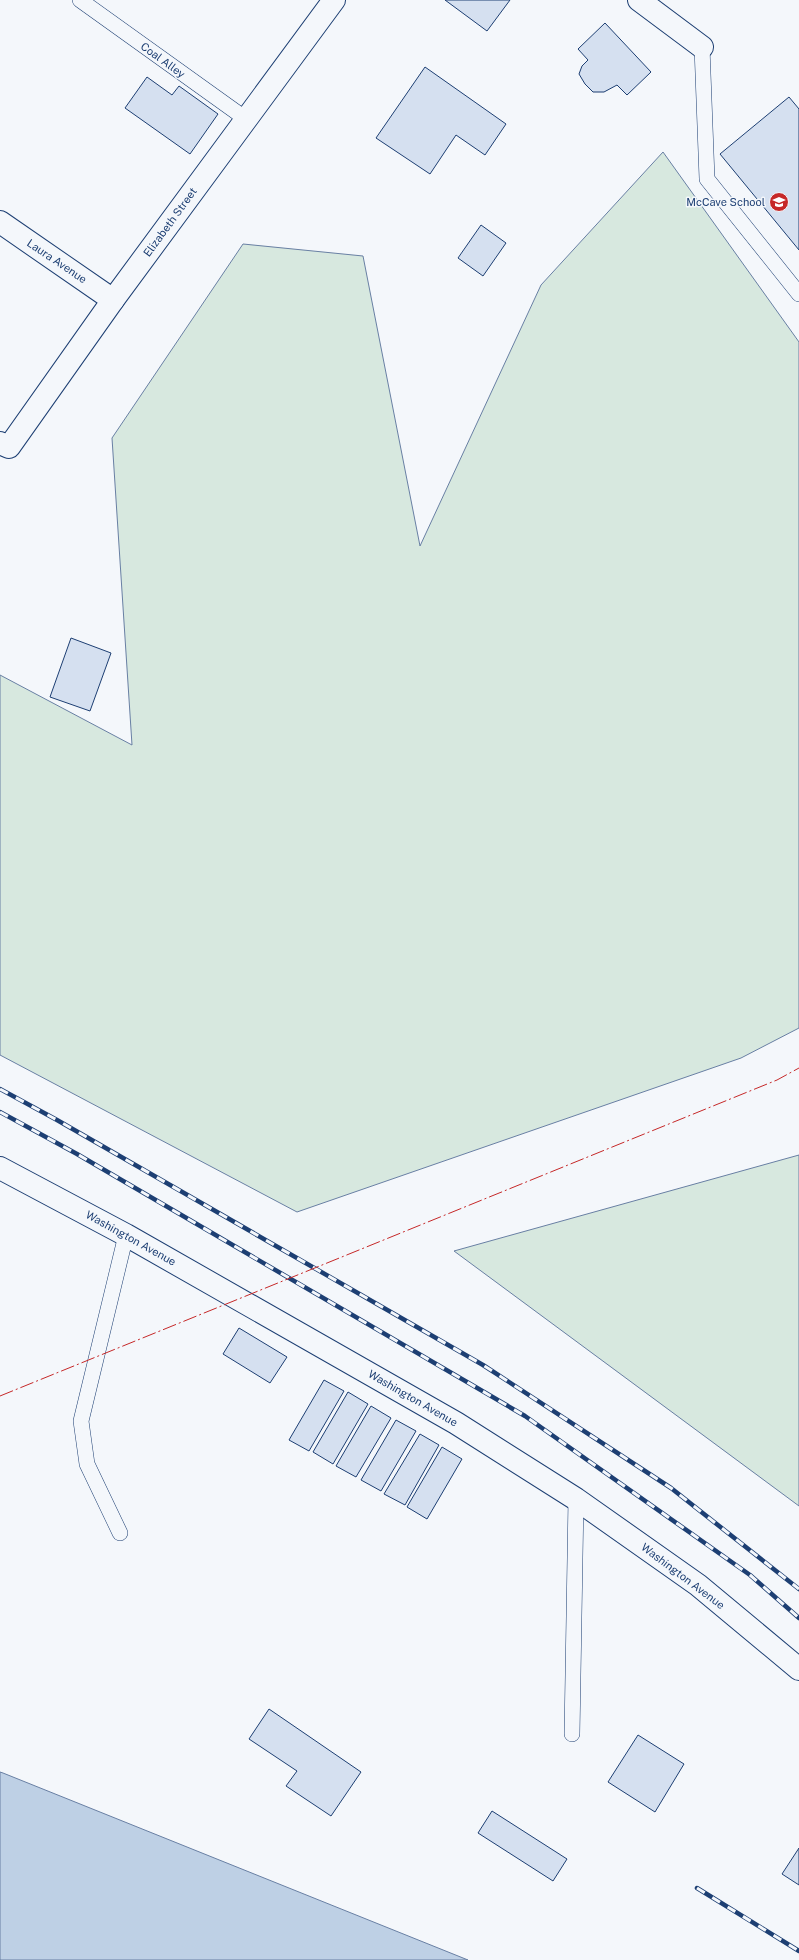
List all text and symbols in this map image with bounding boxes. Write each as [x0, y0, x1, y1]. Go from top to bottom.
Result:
street label: Coal Alley [138, 40, 188, 80]
street label: Elizabeth Street [141, 185, 199, 259]
school or university icon: McCave School [768, 191, 790, 213]
place label: McCave School [686, 196, 765, 208]
street label: Laura Avenue [25, 237, 89, 285]
street label: Washington Avenue [84, 1208, 178, 1268]
street label: Washington Avenue [366, 1368, 460, 1428]
street label: Washington Avenue [639, 1541, 727, 1611]

